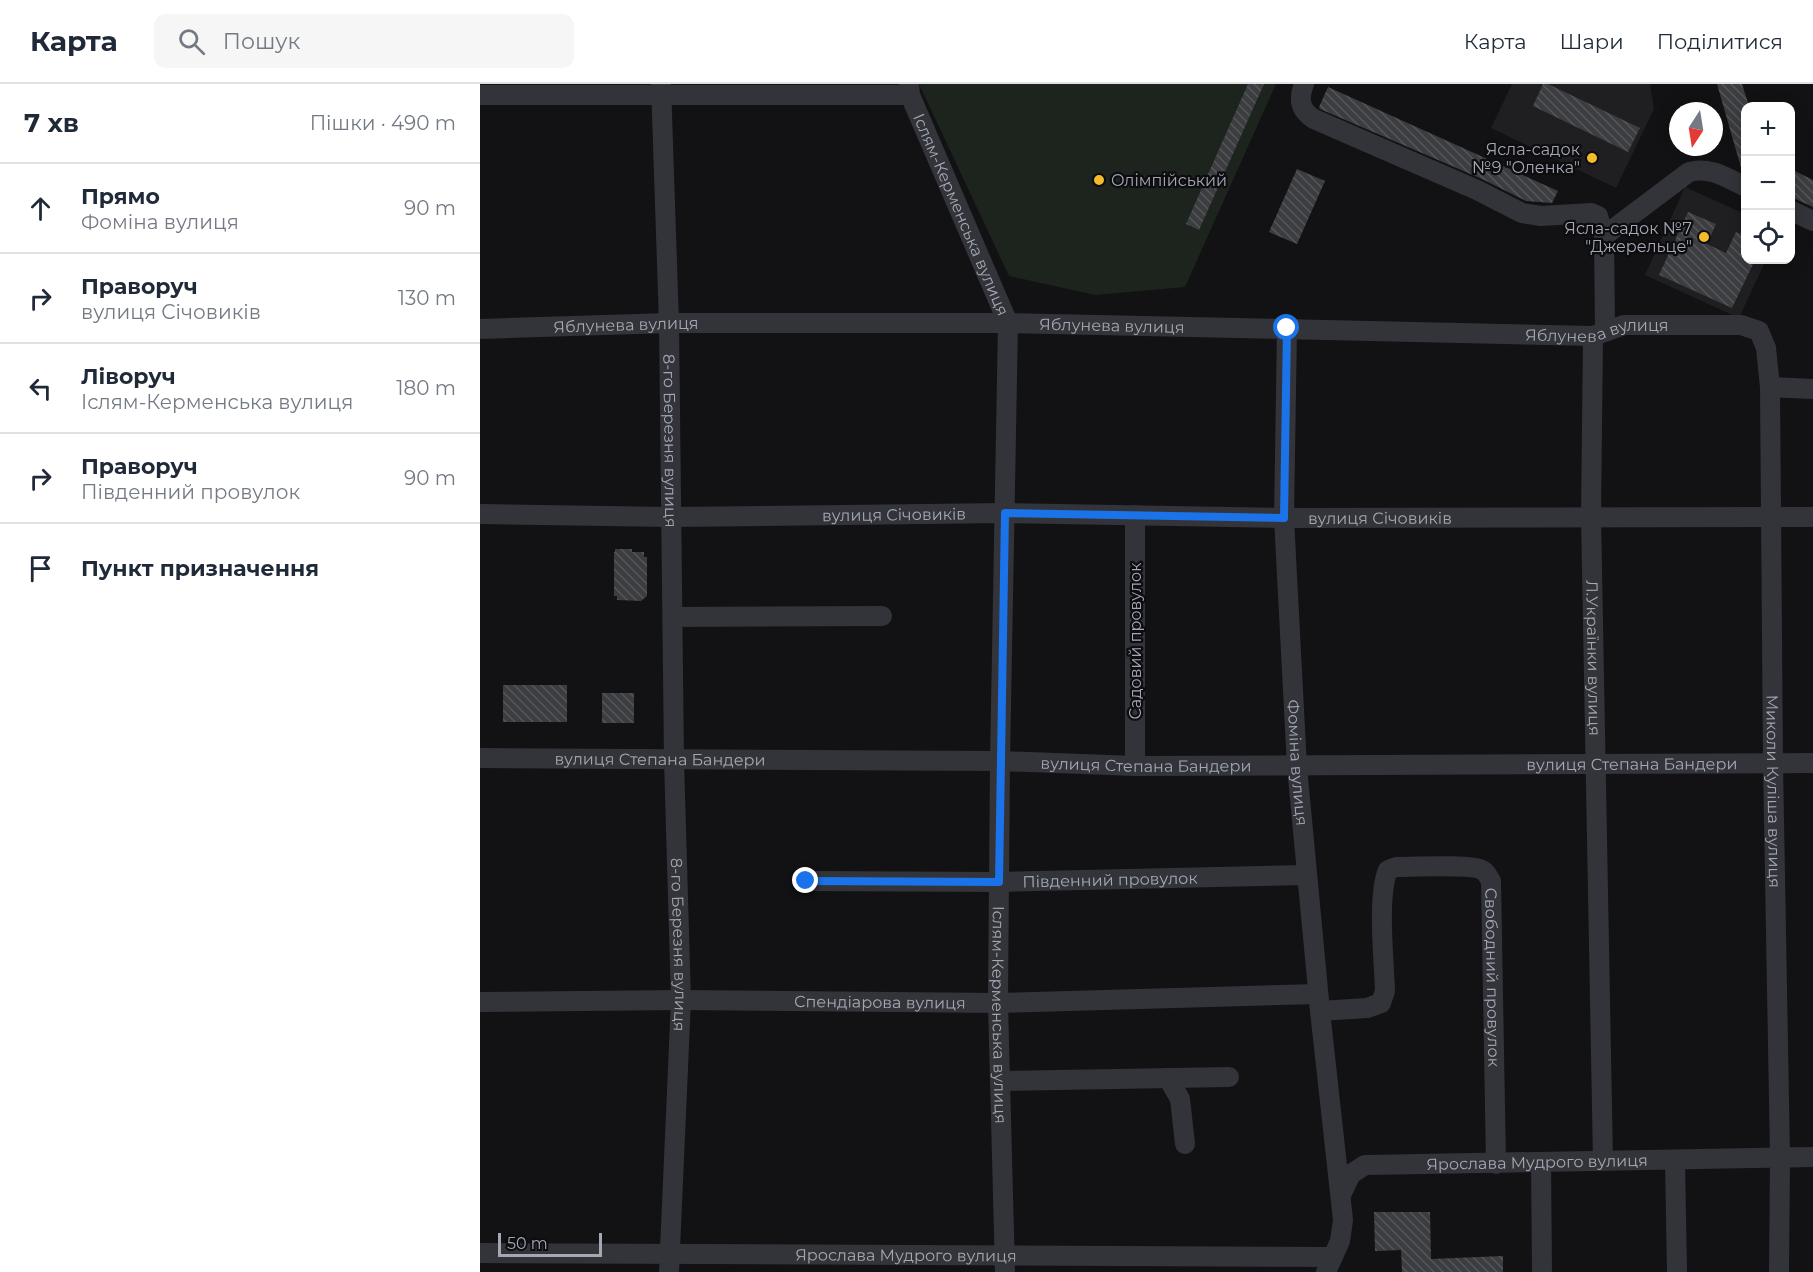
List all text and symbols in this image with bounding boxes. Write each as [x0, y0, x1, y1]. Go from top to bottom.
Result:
search box [154, 14, 574, 68]
text: Карта [30, 24, 118, 58]
icon: search [175, 25, 208, 58]
text: Пошук [223, 28, 300, 55]
text: Карта [1464, 29, 1527, 54]
text: Шари [1560, 29, 1624, 54]
text: Поділитися [1657, 29, 1783, 54]
north arrow [1669, 102, 1723, 156]
map controls [1741, 102, 1795, 264]
button: + [1741, 102, 1795, 156]
text: 7 хв [24, 107, 79, 139]
street label: Іслям-Керменська вулиця [910, 110, 1013, 318]
text: Пішки · 490 m [310, 111, 456, 135]
place label: Ясла-садок №9 "Оленка" [1472, 140, 1581, 177]
marker: Ясла-садок №9 "Оленка" [1585, 151, 1599, 165]
button: − [1741, 156, 1795, 210]
place label: Олімпійський [1111, 171, 1227, 190]
marker: Олімпійський [1092, 173, 1106, 187]
text: Прямо [81, 183, 160, 210]
icon: ahead [24, 192, 57, 225]
text: 90 m [404, 196, 456, 220]
text: Фоміна вулиця [81, 210, 239, 234]
button: locate [1741, 210, 1795, 264]
place label: Ясла-садок №7 "Джерельце" [1564, 219, 1692, 256]
marker: Ясла-садок №7 "Джерельце" [1697, 230, 1711, 244]
text: Праворуч [81, 273, 198, 300]
icon: right [24, 282, 57, 315]
text: 130 m [398, 286, 456, 310]
text: вулиця Січовиків [81, 300, 261, 324]
street label: Яблунева вулиця [553, 314, 699, 336]
street label: Яблунева вулиця [1039, 314, 1185, 336]
route start [1273, 314, 1299, 340]
street label: Яблунева вулиця [1525, 315, 1669, 346]
street label: 8-го Березня вулиця [660, 354, 681, 528]
text: Ліворуч [81, 363, 176, 390]
icon: left [24, 372, 57, 405]
text: 180 m [396, 376, 456, 400]
text: Іслям-Керменська вулиця [81, 390, 353, 414]
text: Праворуч [81, 453, 198, 480]
icon: right [24, 462, 57, 495]
text: 90 m [404, 466, 456, 490]
text: Південний провулок [81, 480, 300, 504]
street label: вулиця Січовиків [822, 504, 966, 525]
street label: вулиця Січовиків [1308, 508, 1452, 527]
icon: arrive [24, 552, 57, 585]
text: Пункт призначення [81, 555, 319, 582]
street label: Садовий провулок [1126, 562, 1145, 720]
street label: Л.Українки вулиця [1583, 580, 1605, 736]
street label: Миколи Куліша вулиця [1763, 695, 1785, 888]
street label: Фоміна вулиця [1284, 699, 1312, 826]
street label: вулиця Степана Бандери [554, 749, 766, 769]
street label: вулиця Степана Бандери [1040, 753, 1252, 776]
street label: вулиця Степана Бандери [1526, 754, 1738, 774]
street label: 8-го Березня вулиця [667, 858, 690, 1032]
route end [792, 867, 818, 893]
street label: Південний провулок [1022, 868, 1199, 891]
street label: Свободний провулок [1482, 887, 1504, 1068]
street label: Іслям-Керменська вулиця [988, 906, 1011, 1124]
street label: Спендіарова вулиця [794, 992, 966, 1012]
street label: Ярослава Мудрого вулиця [1426, 1150, 1648, 1173]
scale bar [498, 1230, 602, 1258]
text: 50 m [507, 1234, 548, 1253]
street label: Ярослава Мудрого вулиця [795, 1245, 1017, 1265]

